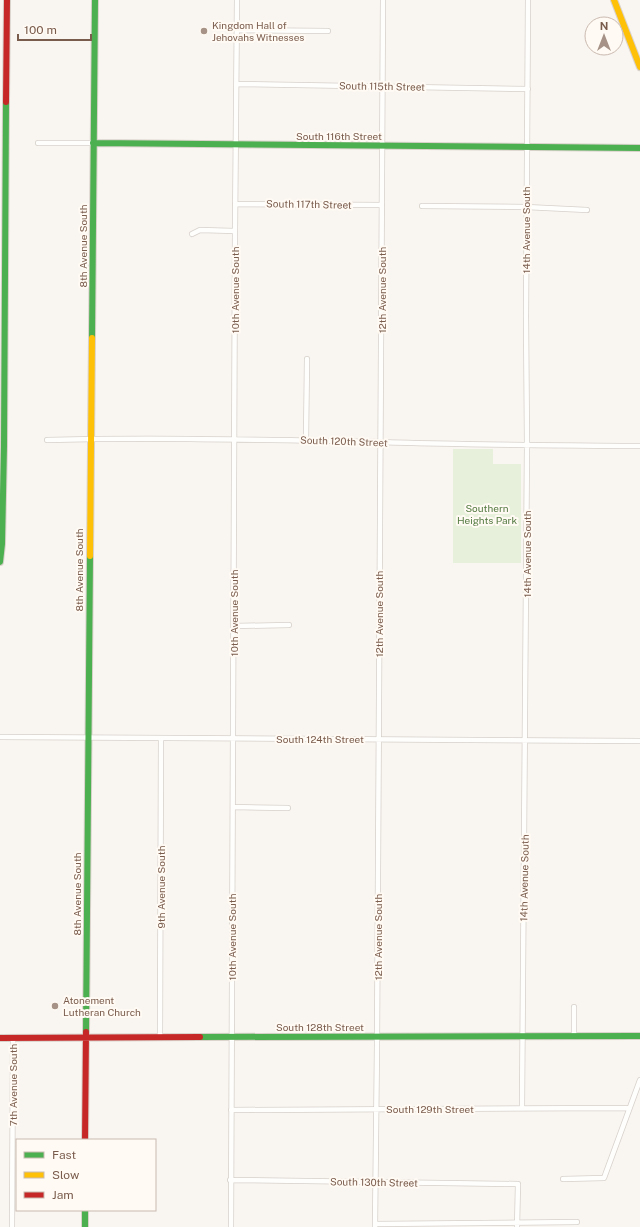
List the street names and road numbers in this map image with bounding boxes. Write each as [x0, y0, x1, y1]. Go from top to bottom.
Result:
street label: South 115th Street [339, 79, 425, 93]
street label: South 116th Street [296, 130, 382, 142]
street label: 14th Avenue South [520, 186, 532, 273]
street label: South 117th Street [266, 197, 352, 211]
street label: 8th Avenue South [77, 204, 89, 288]
street label: 10th Avenue South [229, 246, 241, 333]
street label: 12th Avenue South [376, 246, 388, 333]
street label: South 120th Street [300, 433, 388, 449]
street label: 14th Avenue South [521, 510, 533, 597]
street label: 8th Avenue South [73, 528, 85, 612]
street label: 10th Avenue South [228, 569, 240, 656]
street label: 12th Avenue South [373, 570, 385, 657]
street label: South 124th Street [276, 733, 364, 745]
street label: 14th Avenue South [517, 834, 531, 922]
street label: 9th Avenue South [155, 845, 167, 928]
street label: 8th Avenue South [71, 852, 83, 936]
street label: 10th Avenue South [226, 893, 238, 980]
street label: 12th Avenue South [372, 893, 384, 980]
street label: South 128th Street [276, 1021, 364, 1033]
street label: 7th Avenue South [7, 1043, 19, 1126]
street label: South 129th Street [386, 1103, 474, 1115]
street label: South 130th Street [330, 1175, 418, 1189]

